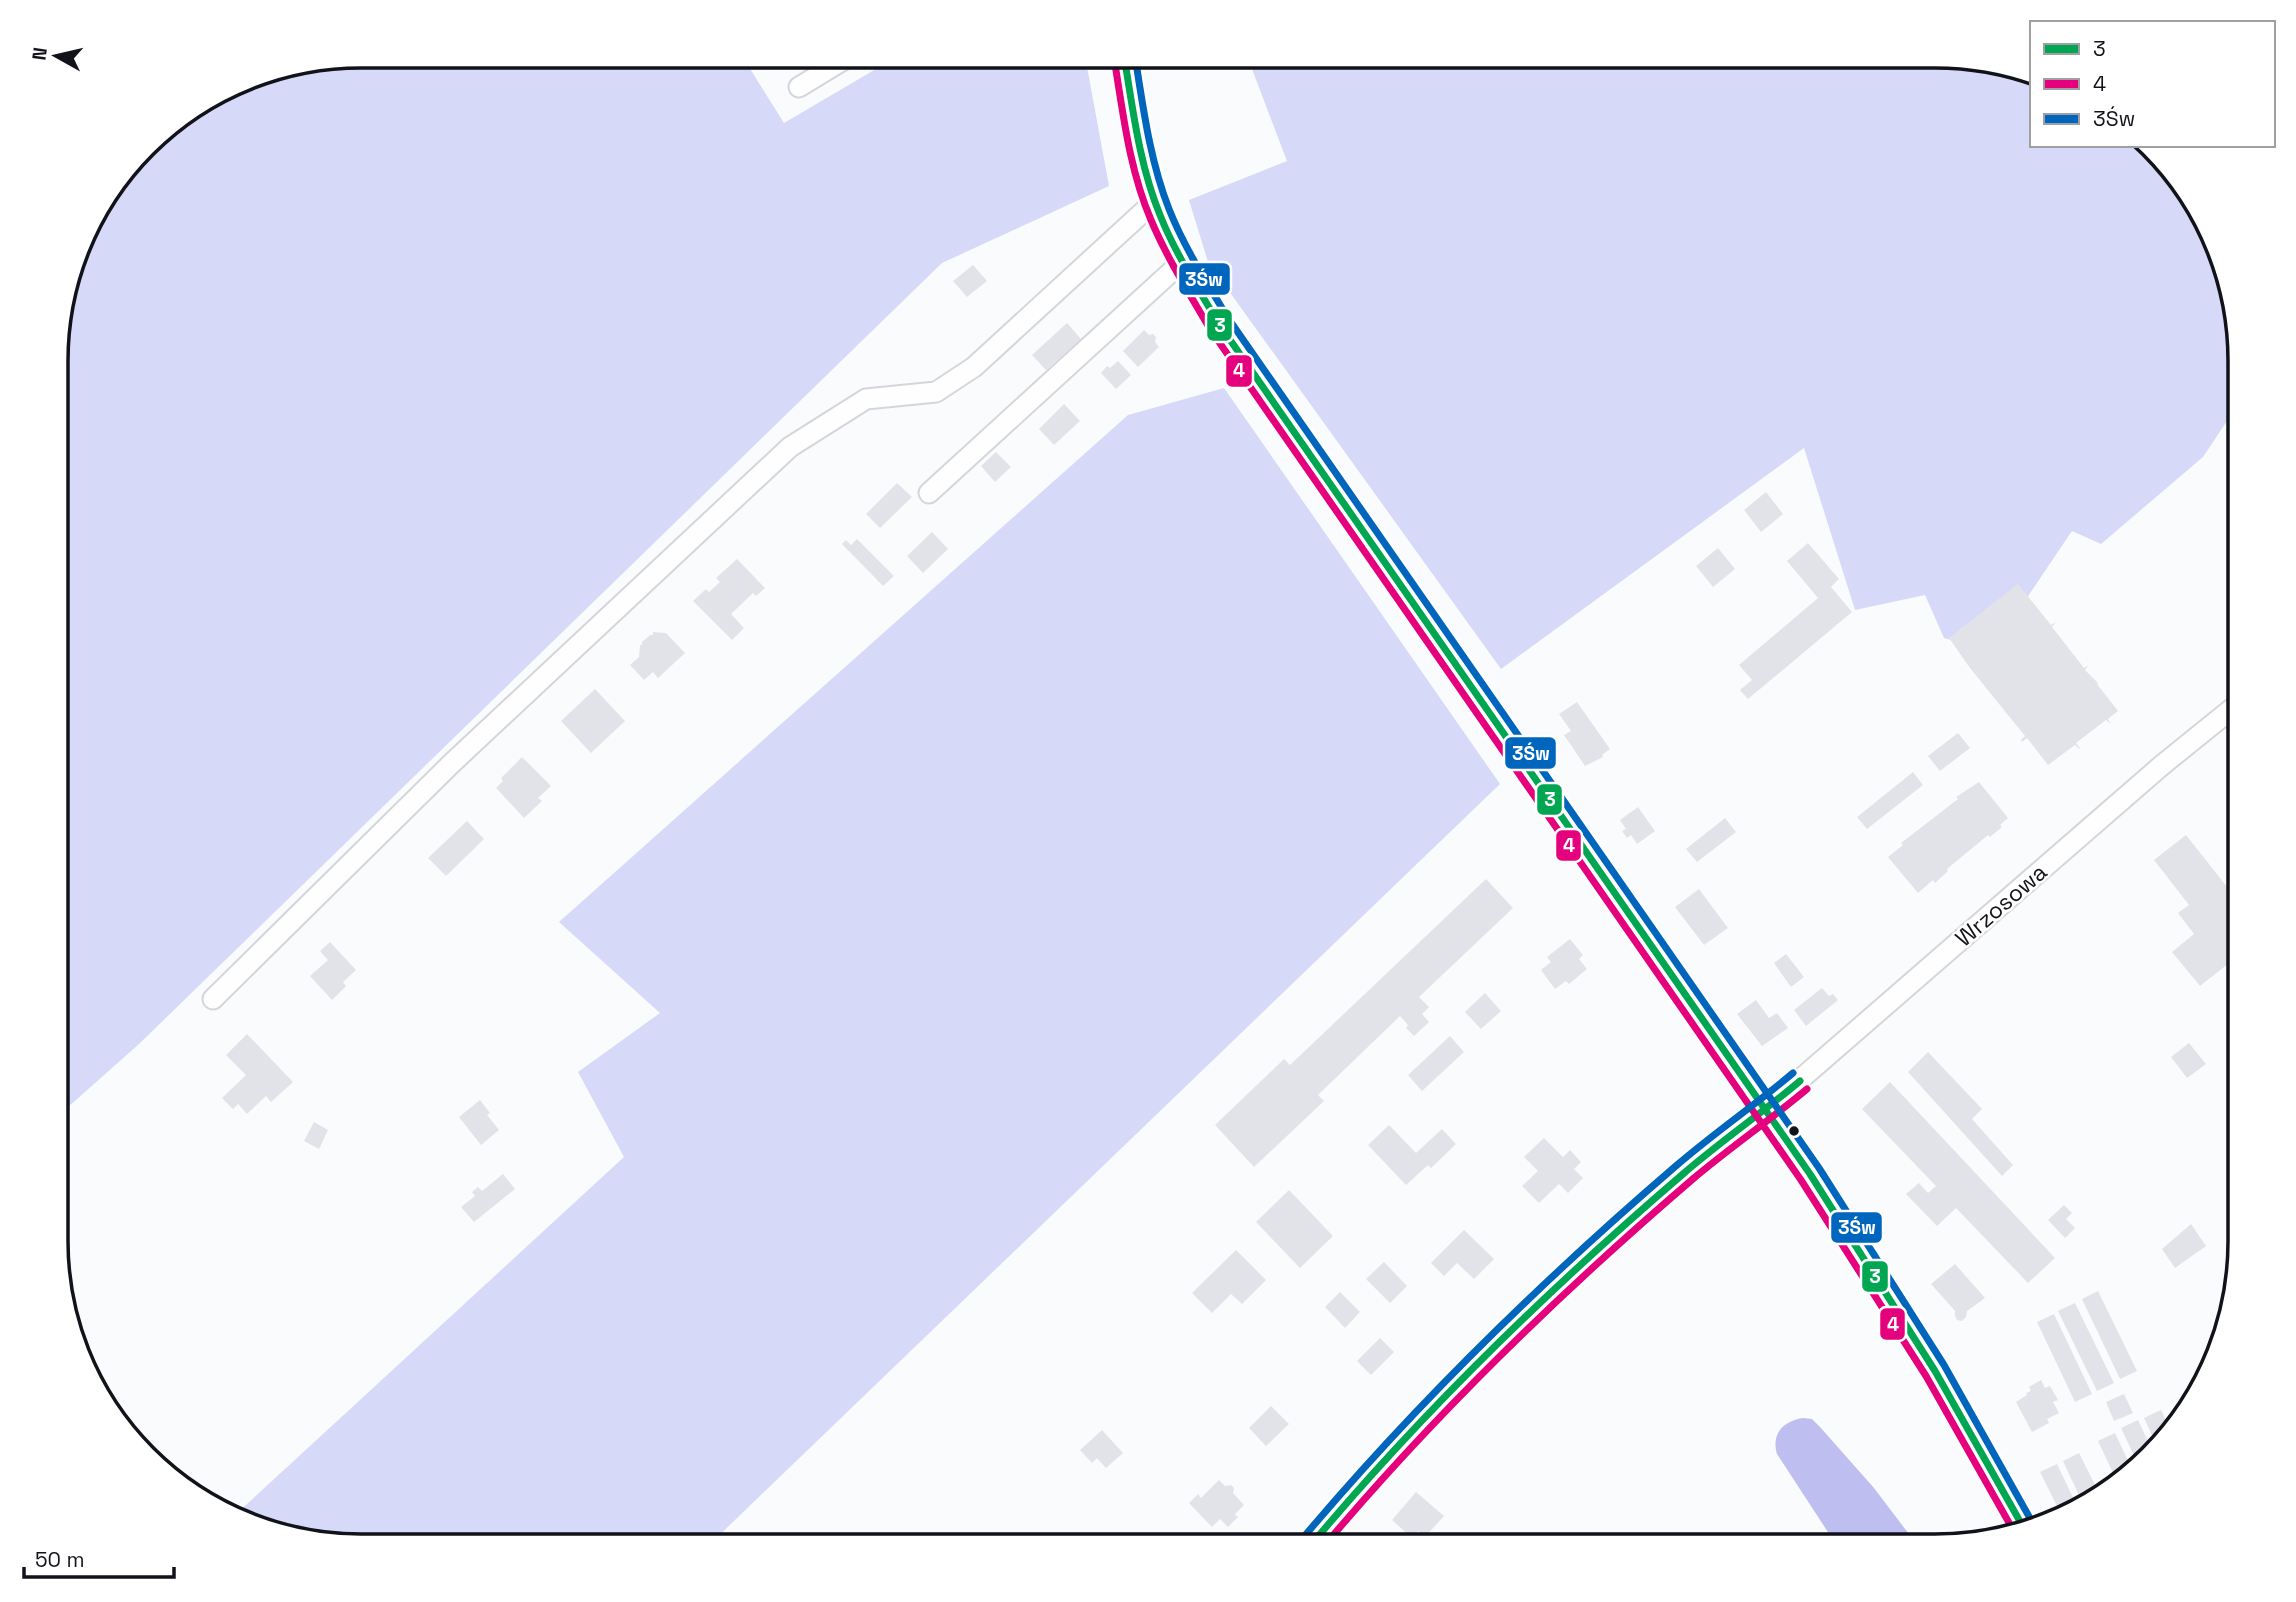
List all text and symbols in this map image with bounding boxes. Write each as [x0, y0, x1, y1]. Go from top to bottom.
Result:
north arrow [21, 21, 91, 91]
legend [2030, 21, 2275, 147]
text: 3 [2093, 35, 2106, 62]
text: N [26, 46, 53, 62]
text: 4 [2093, 70, 2106, 97]
text: 3Św [2093, 105, 2135, 132]
line badge: 3Św [1178, 262, 1231, 296]
text: 3Św [1185, 267, 1223, 292]
line badge: 3 [1206, 308, 1233, 342]
text: 3 [1214, 313, 1226, 338]
line badge: 4 [1225, 354, 1253, 388]
text: 4 [1233, 358, 1245, 383]
line badge: 3Św [1504, 736, 1557, 770]
text: 3Św [1512, 741, 1550, 766]
line badge: 3 [1536, 783, 1563, 816]
text: 3 [1544, 787, 1556, 812]
line badge: 4 [1555, 829, 1582, 862]
text: 4 [1563, 833, 1575, 858]
street label: Wrzosowa [1949, 857, 2053, 953]
unlabelled marker [1787, 1124, 1801, 1138]
line badge: 3Św [1830, 1211, 1883, 1244]
text: 3Św [1838, 1215, 1876, 1240]
line badge: 3 [1861, 1260, 1889, 1293]
text: 3 [1869, 1264, 1881, 1289]
line badge: 4 [1879, 1307, 1906, 1341]
text: 4 [1887, 1312, 1899, 1337]
scale bar [24, 1536, 175, 1580]
text: 50 m [35, 1546, 85, 1573]

